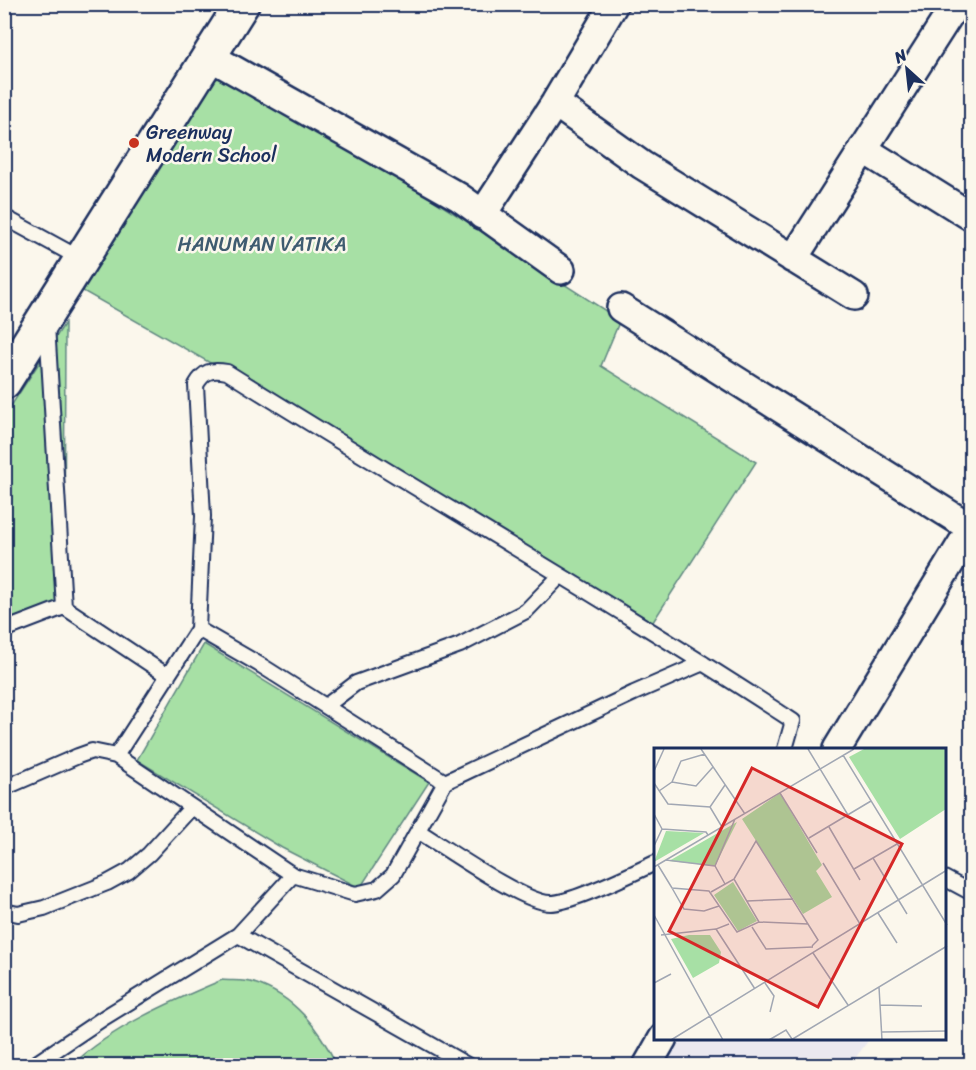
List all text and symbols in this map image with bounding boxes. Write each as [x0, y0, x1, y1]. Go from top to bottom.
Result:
north arrow [877, 39, 937, 99]
text: N [888, 40, 913, 72]
place label: Greenway Modern School [146, 115, 277, 173]
marker: Greenway Modern School [127, 136, 141, 150]
park label: HANUMAN VATIKA [178, 227, 346, 262]
inset map [654, 748, 946, 1040]

